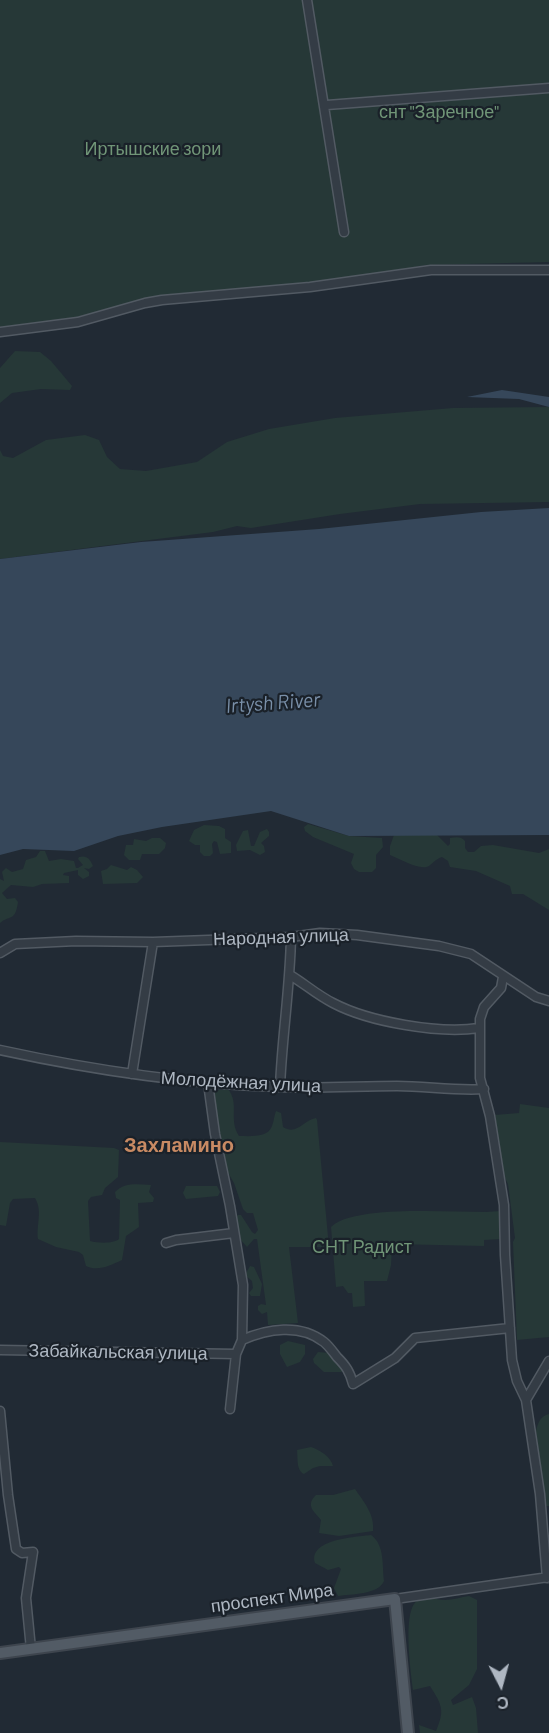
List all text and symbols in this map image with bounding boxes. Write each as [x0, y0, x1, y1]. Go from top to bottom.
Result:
park label: снт "Заречное" [379, 101, 499, 123]
park label: Иртышские зори [85, 138, 221, 160]
water label: Irtysh River [225, 688, 321, 718]
street label: Народная улица [213, 924, 349, 950]
street label: Молодёжная улица [160, 1067, 322, 1097]
district label: Захламино [124, 1133, 234, 1157]
park label: СНТ Радист [312, 1236, 412, 1258]
street label: Забайкальская улица [28, 1340, 208, 1364]
street label: проспект Мира [209, 1579, 335, 1617]
north arrow [471, 1655, 531, 1715]
text: С [496, 1693, 510, 1713]

